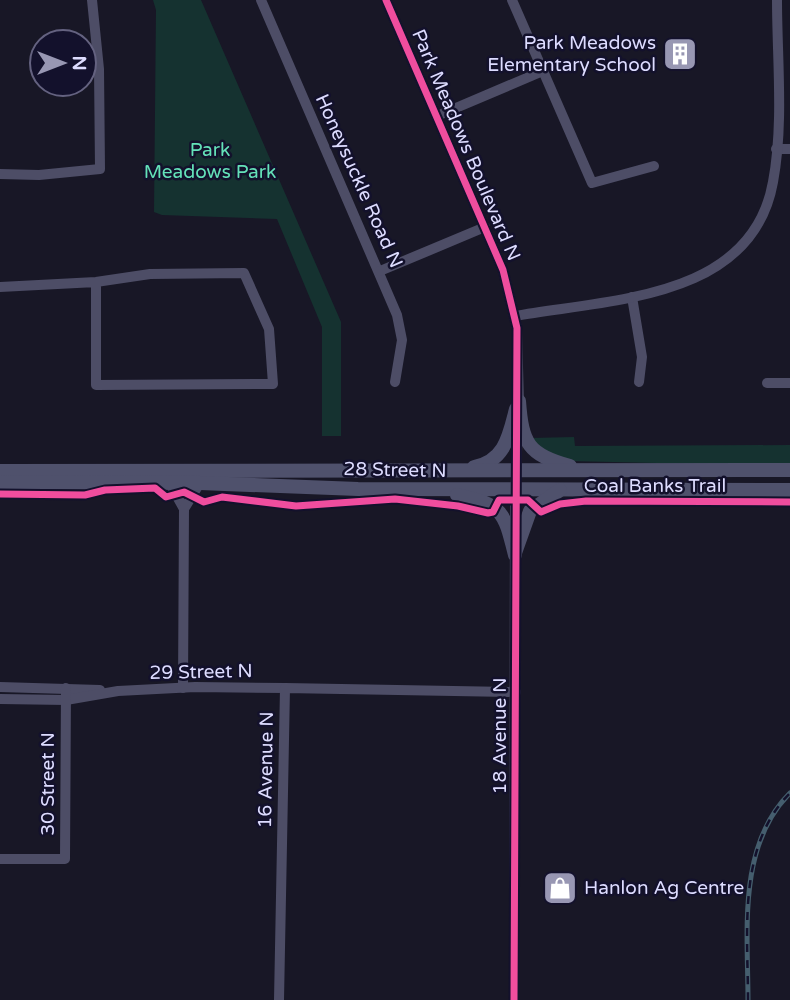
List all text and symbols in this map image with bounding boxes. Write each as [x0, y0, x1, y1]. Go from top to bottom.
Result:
street label: Park Meadows Boulevard N [407, 26, 525, 264]
north arrow [28, 28, 98, 98]
place label: Park Meadows Elementary School [487, 32, 656, 76]
building icon: Park Meadows Elementary School [661, 35, 699, 73]
text: N [68, 55, 90, 71]
street label: Honeysuckle Road N [311, 91, 407, 271]
park label: Park Meadows Park [144, 139, 276, 183]
street label: 28 Street N [343, 458, 447, 482]
street label: Coal Banks Trail [584, 475, 726, 497]
street label: 29 Street N [149, 660, 253, 684]
street label: 18 Avenue N [489, 677, 511, 795]
street label: 16 Avenue N [254, 711, 278, 829]
street label: 30 Street N [37, 732, 59, 836]
shop icon: Hanlon Ag Centre [541, 869, 579, 907]
place label: Hanlon Ag Centre [584, 877, 744, 899]

